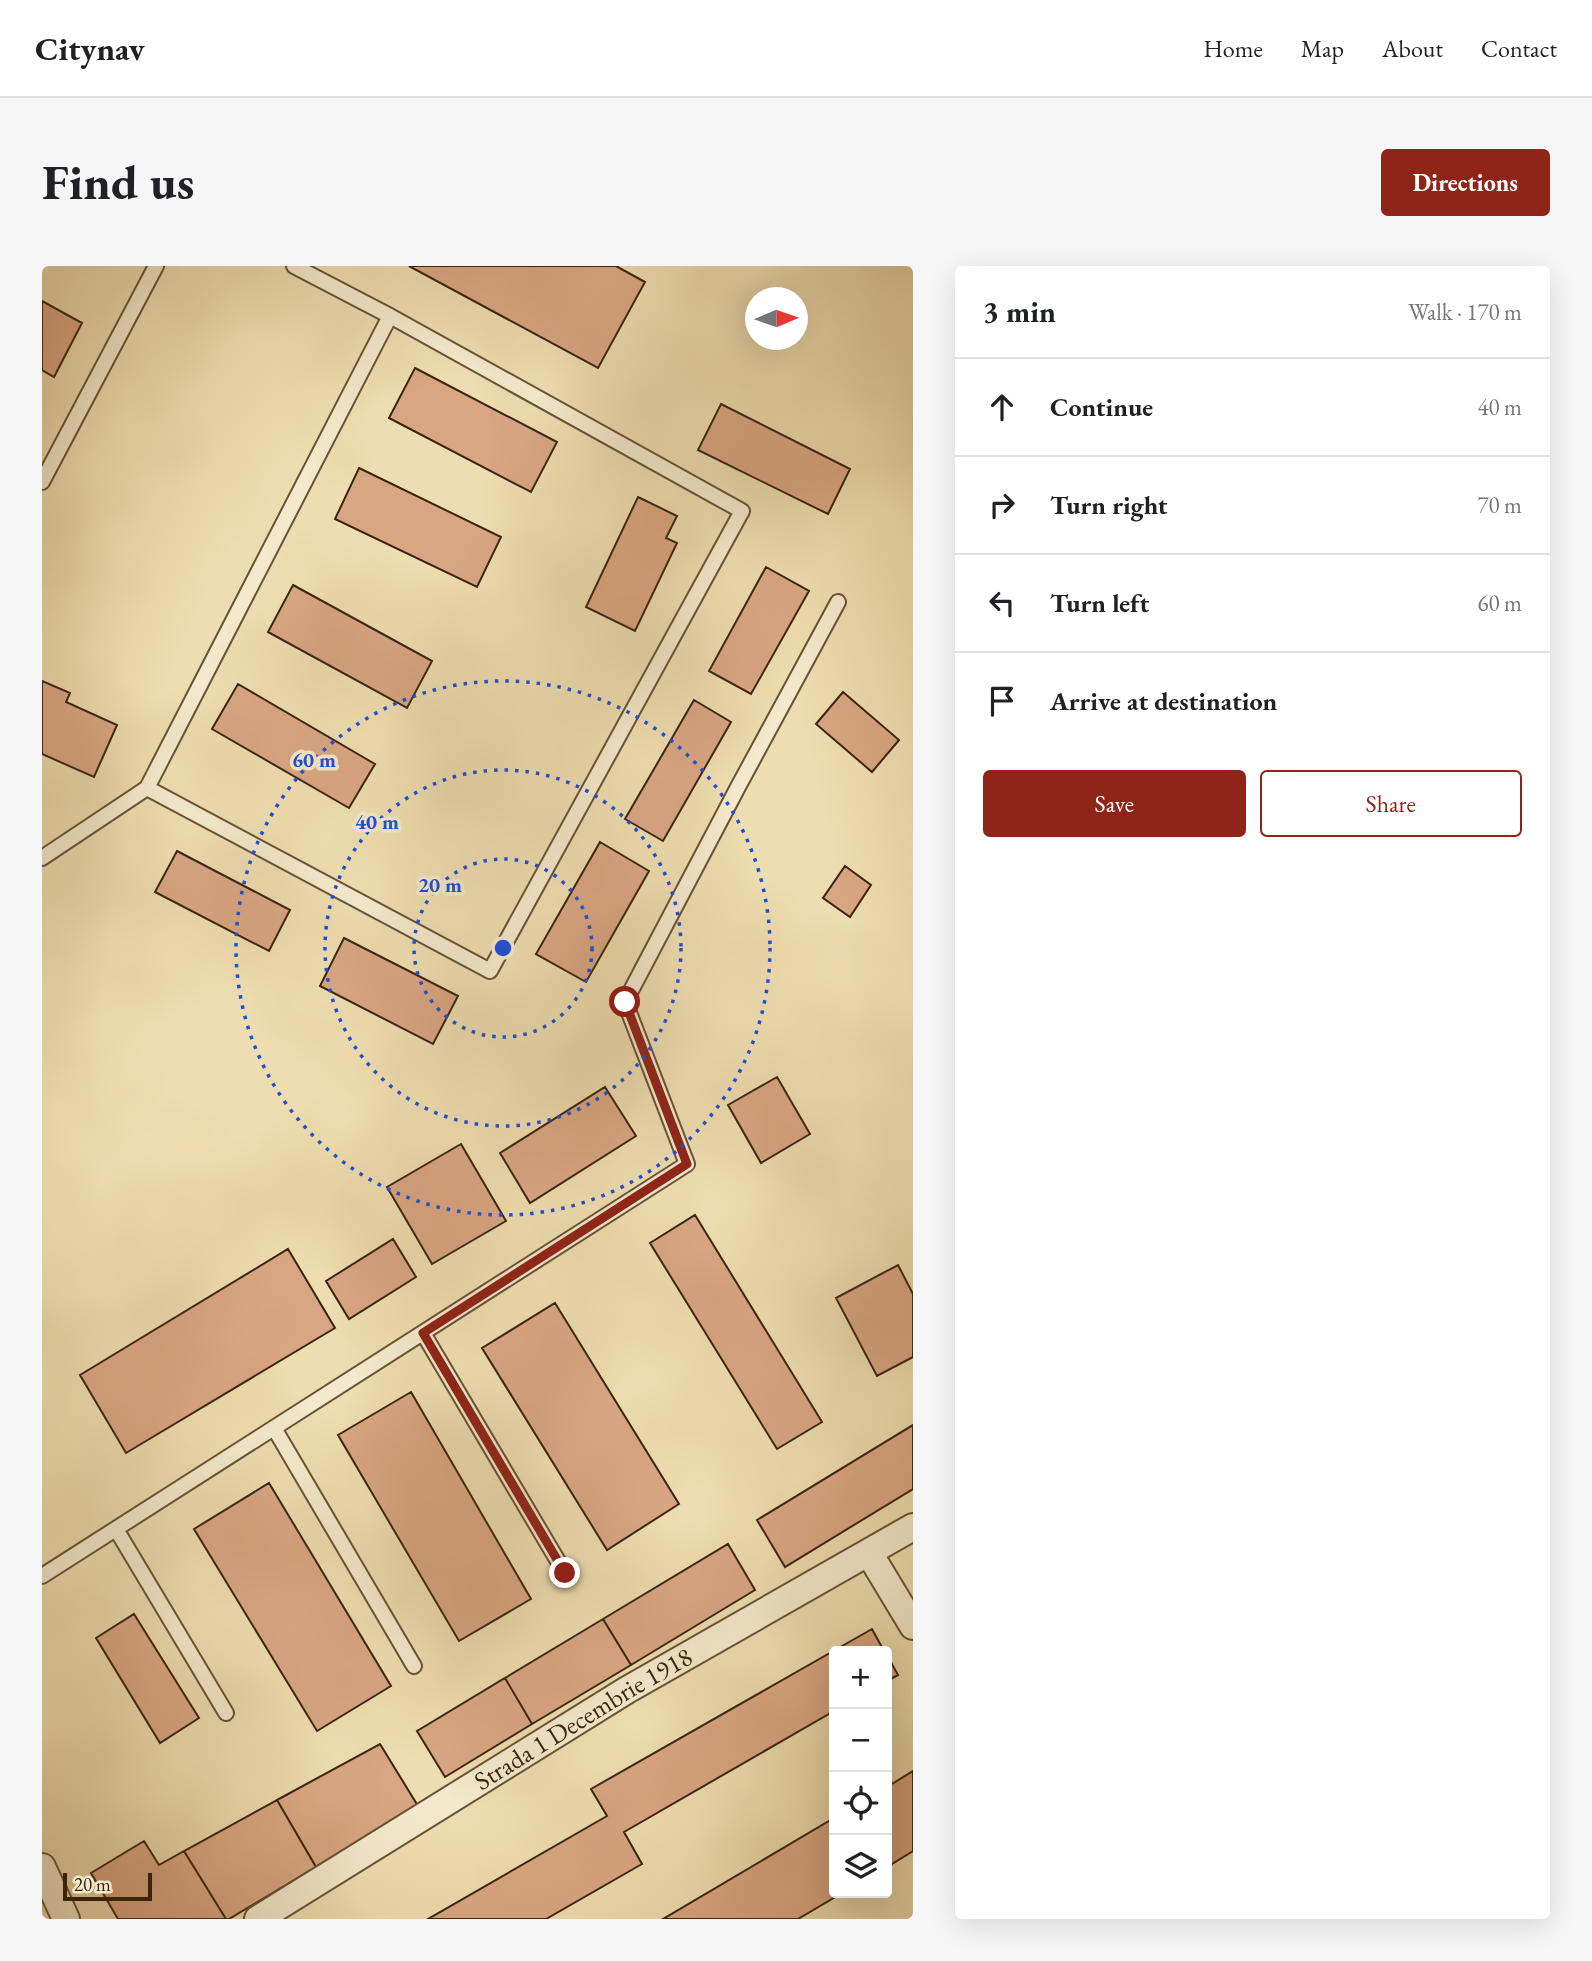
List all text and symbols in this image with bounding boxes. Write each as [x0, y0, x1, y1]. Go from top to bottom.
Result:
text: Citynav [35, 27, 145, 70]
text: Home [1203, 33, 1263, 64]
text: Map [1301, 33, 1344, 64]
text: About [1382, 33, 1443, 64]
text: Contact [1481, 33, 1557, 64]
button: Directions [1381, 149, 1550, 216]
text: Find us [42, 150, 194, 214]
north arrow [745, 287, 808, 350]
text: 3 min [983, 292, 1056, 331]
text: Walk · 170 m [1408, 297, 1522, 327]
icon: ahead [983, 388, 1021, 426]
text: Continue [1050, 390, 1153, 424]
text: 40 m [1477, 392, 1522, 422]
icon: right [983, 486, 1021, 524]
text: Turn right [1050, 488, 1168, 522]
text: 70 m [1477, 490, 1522, 520]
icon: left [983, 584, 1021, 622]
text: Turn left [1050, 586, 1149, 620]
text: 60 m [1477, 588, 1522, 618]
icon: arrive [983, 682, 1021, 720]
text: Arrive at destination [1050, 684, 1277, 718]
text: 60 m [292, 746, 336, 773]
button: Save [983, 770, 1246, 837]
button: Share [1260, 770, 1522, 837]
text: 40 m [355, 808, 399, 835]
text: 20 m [418, 871, 462, 898]
centre of rings [491, 936, 515, 960]
route start [609, 986, 640, 1017]
route end [549, 1557, 580, 1588]
street label: Strada 1 Decembrie 1918 [468, 1639, 698, 1798]
map controls [829, 1646, 892, 1898]
button: + [829, 1646, 892, 1709]
button: − [829, 1709, 892, 1772]
button: locate [829, 1772, 892, 1835]
button: layers [829, 1835, 892, 1898]
scale bar [63, 1870, 152, 1902]
text: 20 m [74, 1872, 111, 1897]

